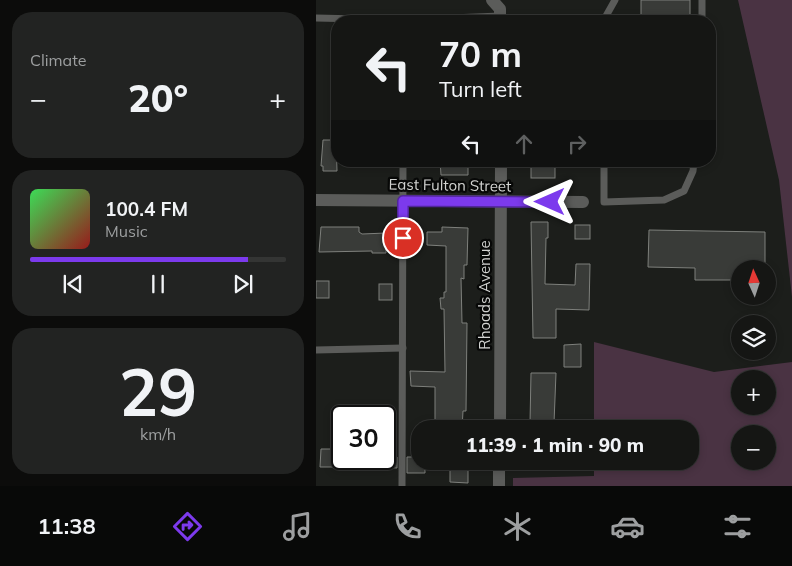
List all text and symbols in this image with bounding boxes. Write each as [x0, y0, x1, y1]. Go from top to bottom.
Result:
text: 70 m [439, 32, 522, 76]
icon: left [356, 35, 421, 100]
text: Climate [30, 50, 86, 70]
text: 20° [128, 74, 188, 122]
text: Turn left [439, 75, 522, 103]
text: − [30, 81, 47, 116]
text: + [269, 81, 286, 116]
icon: left [457, 130, 485, 158]
icon: ahead [510, 130, 538, 158]
icon: right [563, 130, 591, 158]
street label: East Fulton Street [389, 174, 511, 196]
position arrow [523, 175, 575, 227]
text: 100.4 FM [105, 197, 188, 221]
pin [382, 217, 424, 259]
text: Music [105, 221, 148, 241]
icon: arrive [389, 224, 417, 252]
street label: Rhoads Avenue [475, 240, 494, 350]
north arrow [731, 260, 776, 305]
map controls [731, 260, 776, 470]
icon: previous [59, 270, 87, 298]
icon: pause [144, 270, 172, 298]
icon: next [229, 270, 257, 298]
button: layers [731, 315, 776, 360]
text: 29 [119, 351, 197, 432]
button: + [731, 370, 776, 415]
speed limit sign: 30 [331, 405, 396, 470]
text: km/h [140, 424, 176, 444]
button: − [731, 425, 776, 470]
text: 11:39 · 1 min · 90 m [466, 433, 644, 457]
icon: directions [170, 509, 205, 544]
icon: music [280, 509, 315, 544]
icon: phone [390, 509, 425, 544]
icon: climate [500, 509, 535, 544]
icon: car [610, 509, 645, 544]
icon: filters [720, 509, 755, 544]
text: 11:38 [37, 512, 96, 540]

